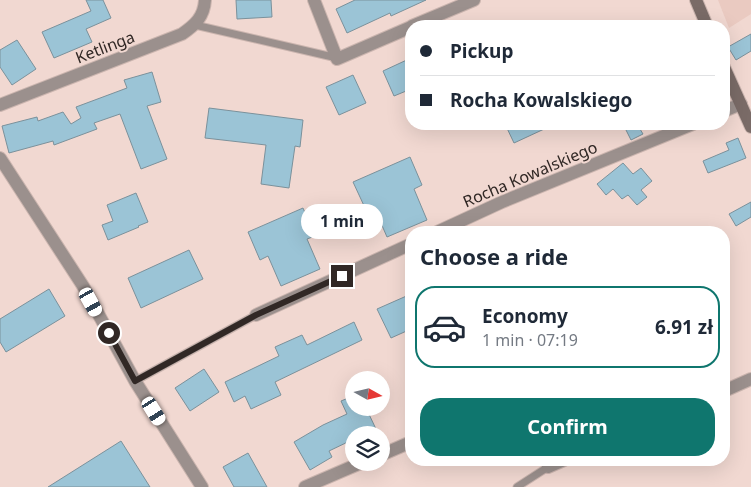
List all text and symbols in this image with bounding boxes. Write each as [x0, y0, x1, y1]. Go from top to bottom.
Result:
street label: Ketlinga [72, 26, 138, 68]
text: Pickup [450, 38, 513, 64]
text: Rocha Kowalskiego [450, 87, 632, 113]
street label: Rocha Kowalskiego [459, 136, 601, 212]
callout: 1 min [301, 204, 383, 238]
text: 1 min [320, 210, 364, 232]
text: Choose a ride [420, 241, 568, 271]
route end [331, 265, 353, 287]
car [77, 285, 104, 319]
text: Economy [482, 303, 568, 329]
icon: car [422, 305, 467, 350]
text: 6.91 zł [655, 314, 713, 340]
route start [98, 322, 120, 344]
text: 1 min · 07:19 [482, 329, 578, 351]
north arrow [345, 371, 390, 416]
map controls [345, 371, 390, 471]
car [139, 394, 168, 428]
button: Confirm [420, 398, 715, 456]
button: layers [345, 426, 390, 471]

